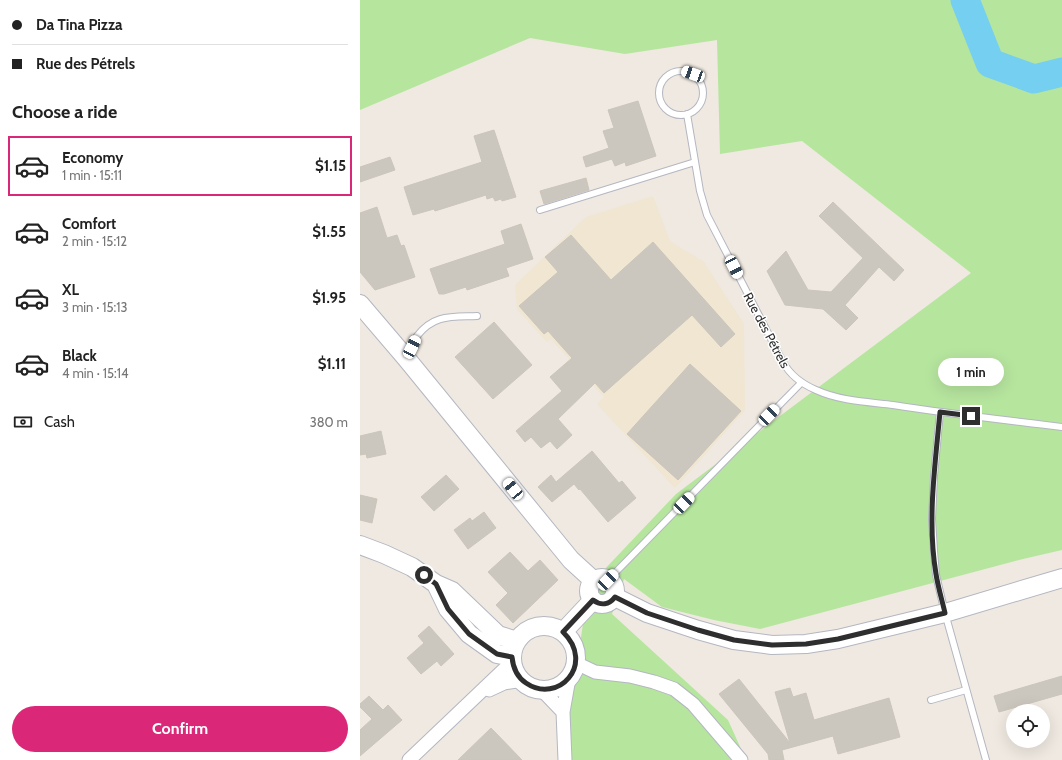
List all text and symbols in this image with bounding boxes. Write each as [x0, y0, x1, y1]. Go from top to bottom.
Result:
text: Da Tina Pizza [36, 16, 123, 34]
text: Rue des Pétrels [36, 55, 135, 73]
car [680, 64, 706, 84]
text: Choose a ride [12, 101, 117, 123]
icon: car [14, 148, 50, 184]
text: Economy [62, 149, 123, 167]
text: $1.15 [315, 157, 346, 175]
text: 1 min · 15:11 [62, 167, 122, 183]
icon: car [14, 214, 50, 250]
text: Comfort [62, 215, 116, 233]
text: $1.55 [312, 223, 346, 241]
text: 2 min · 15:12 [62, 233, 127, 249]
car [723, 254, 745, 280]
icon: car [14, 280, 50, 316]
text: XL [62, 281, 79, 299]
text: $1.95 [312, 289, 346, 307]
street label: Rue des Pétrels [740, 289, 794, 371]
text: 3 min · 15:13 [62, 299, 128, 315]
car [401, 334, 423, 360]
icon: car [14, 346, 50, 382]
text: Black [62, 347, 97, 365]
text: $1.11 [318, 355, 346, 373]
callout: 1 min [938, 358, 1004, 386]
text: 1 min [956, 364, 986, 380]
text: 4 min · 15:14 [62, 365, 129, 381]
car [756, 402, 782, 428]
route end [962, 407, 980, 425]
icon: cash [12, 411, 34, 433]
text: Cash [44, 413, 75, 431]
text: 380 m [310, 414, 348, 430]
car [501, 476, 525, 502]
car [671, 490, 697, 516]
route start [415, 566, 433, 584]
car [595, 567, 621, 593]
map controls [1006, 704, 1050, 748]
button: locate [1006, 704, 1050, 748]
button: Confirm [12, 706, 348, 752]

